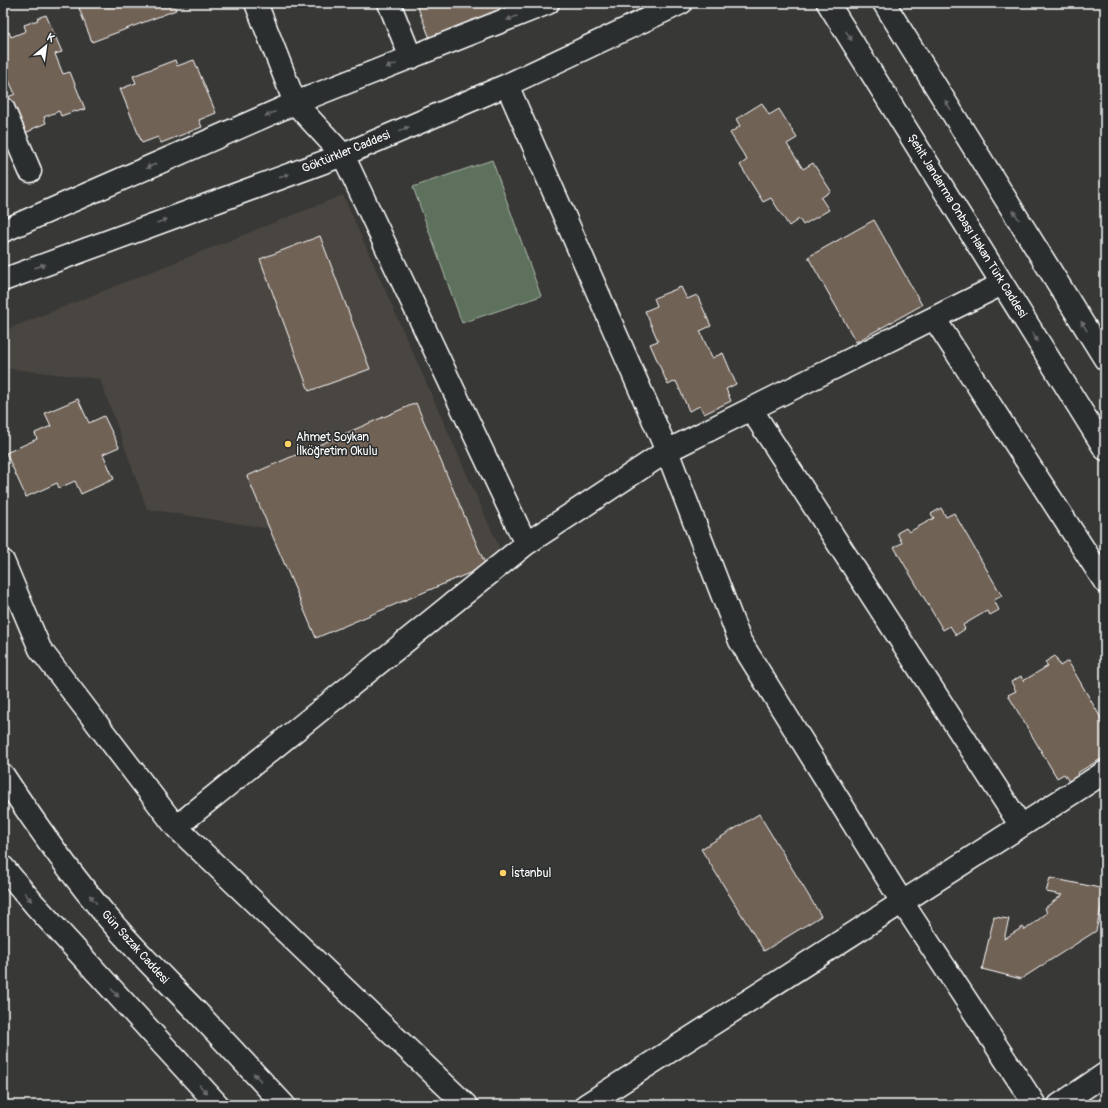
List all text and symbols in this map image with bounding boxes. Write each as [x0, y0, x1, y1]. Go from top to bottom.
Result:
one-way arrow [505, 15, 517, 21]
north arrow [26, 26, 66, 66]
text: K [45, 30, 57, 45]
one-way arrow [845, 30, 852, 42]
one-way arrow [384, 63, 396, 69]
one-way arrow [944, 99, 951, 111]
one-way arrow [265, 111, 276, 117]
one-way arrow [399, 125, 411, 131]
street label: Göktürkler Caddesi [300, 127, 392, 177]
street label: Şehit Jandarma Onbaşı Hakan Türk Caddesi [904, 131, 1030, 321]
one-way arrow [146, 163, 157, 169]
one-way arrow [278, 173, 290, 179]
one-way arrow [1012, 210, 1020, 221]
one-way arrow [156, 218, 168, 224]
one-way arrow [34, 263, 46, 269]
one-way arrow [1081, 320, 1088, 332]
one-way arrow [1032, 331, 1039, 343]
place label: Ahmet Soykan İlköğretim Okulu [296, 430, 378, 459]
marker: Ahmet Soykan İlköğretim Okulu [283, 439, 293, 449]
place label: İstanbul [511, 865, 552, 881]
marker: İstanbul [498, 868, 508, 878]
one-way arrow [23, 891, 32, 902]
one-way arrow [88, 894, 97, 905]
street label: Gün Sazak Caddesi [98, 907, 172, 987]
one-way arrow [111, 988, 120, 998]
one-way arrow [253, 1072, 262, 1081]
one-way arrow [198, 1084, 208, 1094]

